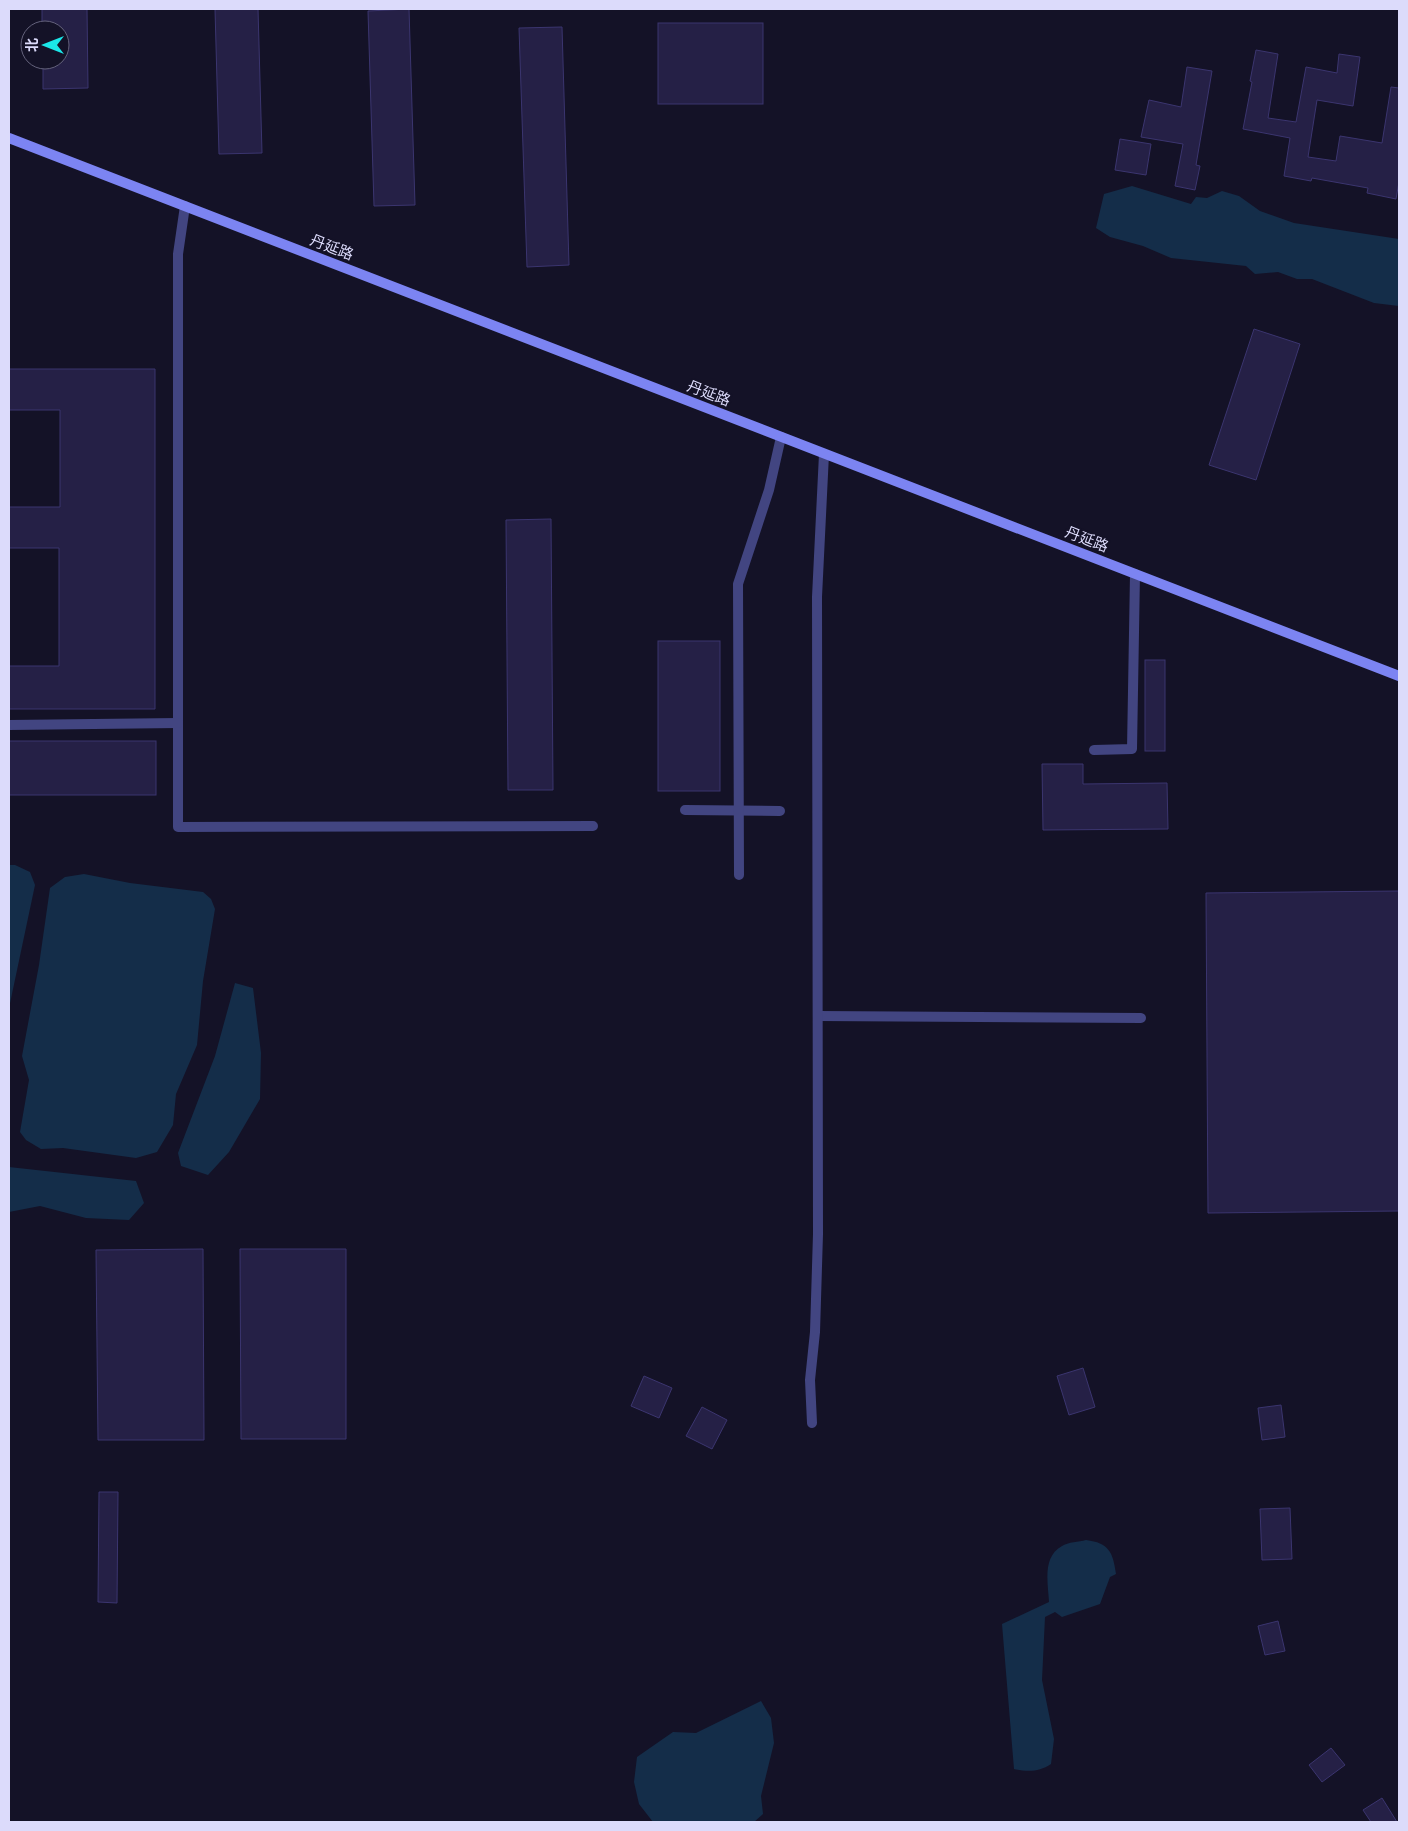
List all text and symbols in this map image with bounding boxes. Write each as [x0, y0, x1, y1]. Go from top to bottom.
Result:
north arrow [20, 20, 70, 70]
text: 北 [23, 38, 41, 52]
street label: 丹延路 [308, 230, 356, 264]
street label: 丹延路 [685, 376, 733, 410]
street label: 丹延路 [1063, 522, 1111, 556]

